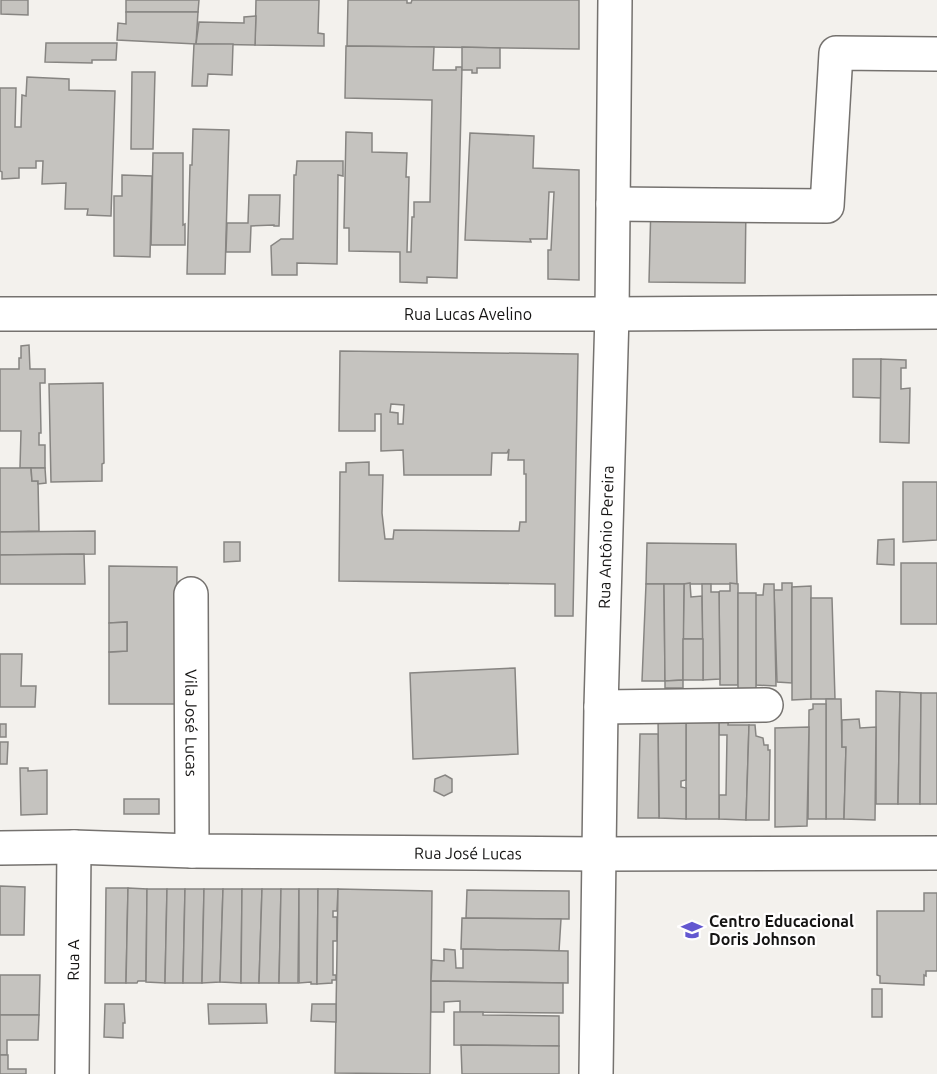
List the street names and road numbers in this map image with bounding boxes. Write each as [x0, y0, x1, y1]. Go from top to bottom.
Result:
street label: Rua Lucas Avelino [404, 305, 532, 323]
street label: Rua Antônio Pereira [595, 465, 617, 609]
street label: Vila José Lucas [182, 669, 201, 777]
street label: Rua José Lucas [414, 844, 522, 862]
street label: Rua A [64, 939, 82, 981]

